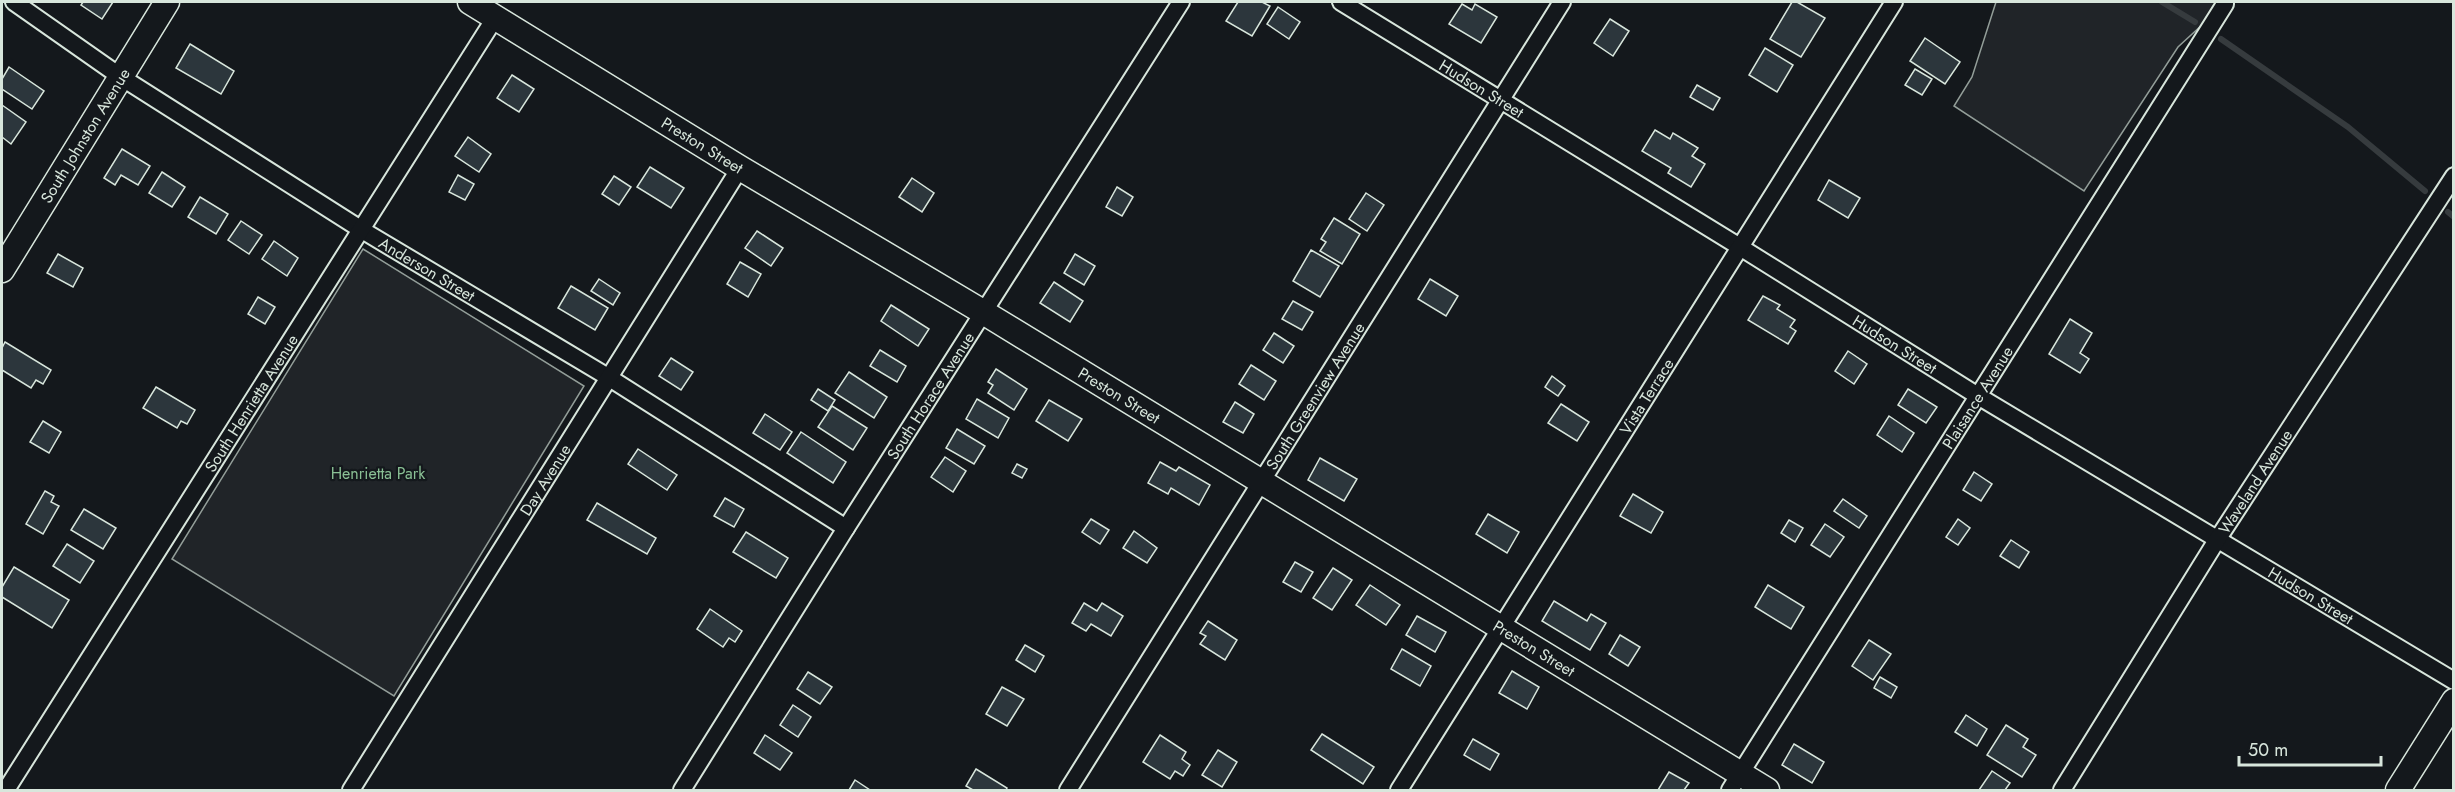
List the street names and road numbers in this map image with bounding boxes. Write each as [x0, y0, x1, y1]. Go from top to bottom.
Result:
street label: Hudson Street [1435, 54, 1528, 124]
street label: South Johnston Avenue [35, 64, 136, 208]
street label: Preston Street [657, 111, 748, 180]
street label: Anderson Street [374, 232, 479, 307]
street label: Hudson Street [1848, 309, 1941, 380]
street label: South Greenview Avenue [1260, 318, 1370, 475]
street label: South Horace Avenue [882, 328, 980, 464]
street label: South Henrietta Avenue [199, 330, 304, 477]
street label: Plaisance Avenue [1937, 342, 2019, 453]
street label: Vista Terrace [1614, 354, 1679, 439]
street label: Preston Street [1074, 362, 1165, 429]
street label: Waveland Avenue [2213, 425, 2298, 539]
street label: Day Avenue [514, 440, 577, 520]
street label: Hudson Street [2264, 561, 2358, 630]
street label: Preston Street [1489, 615, 1580, 682]

